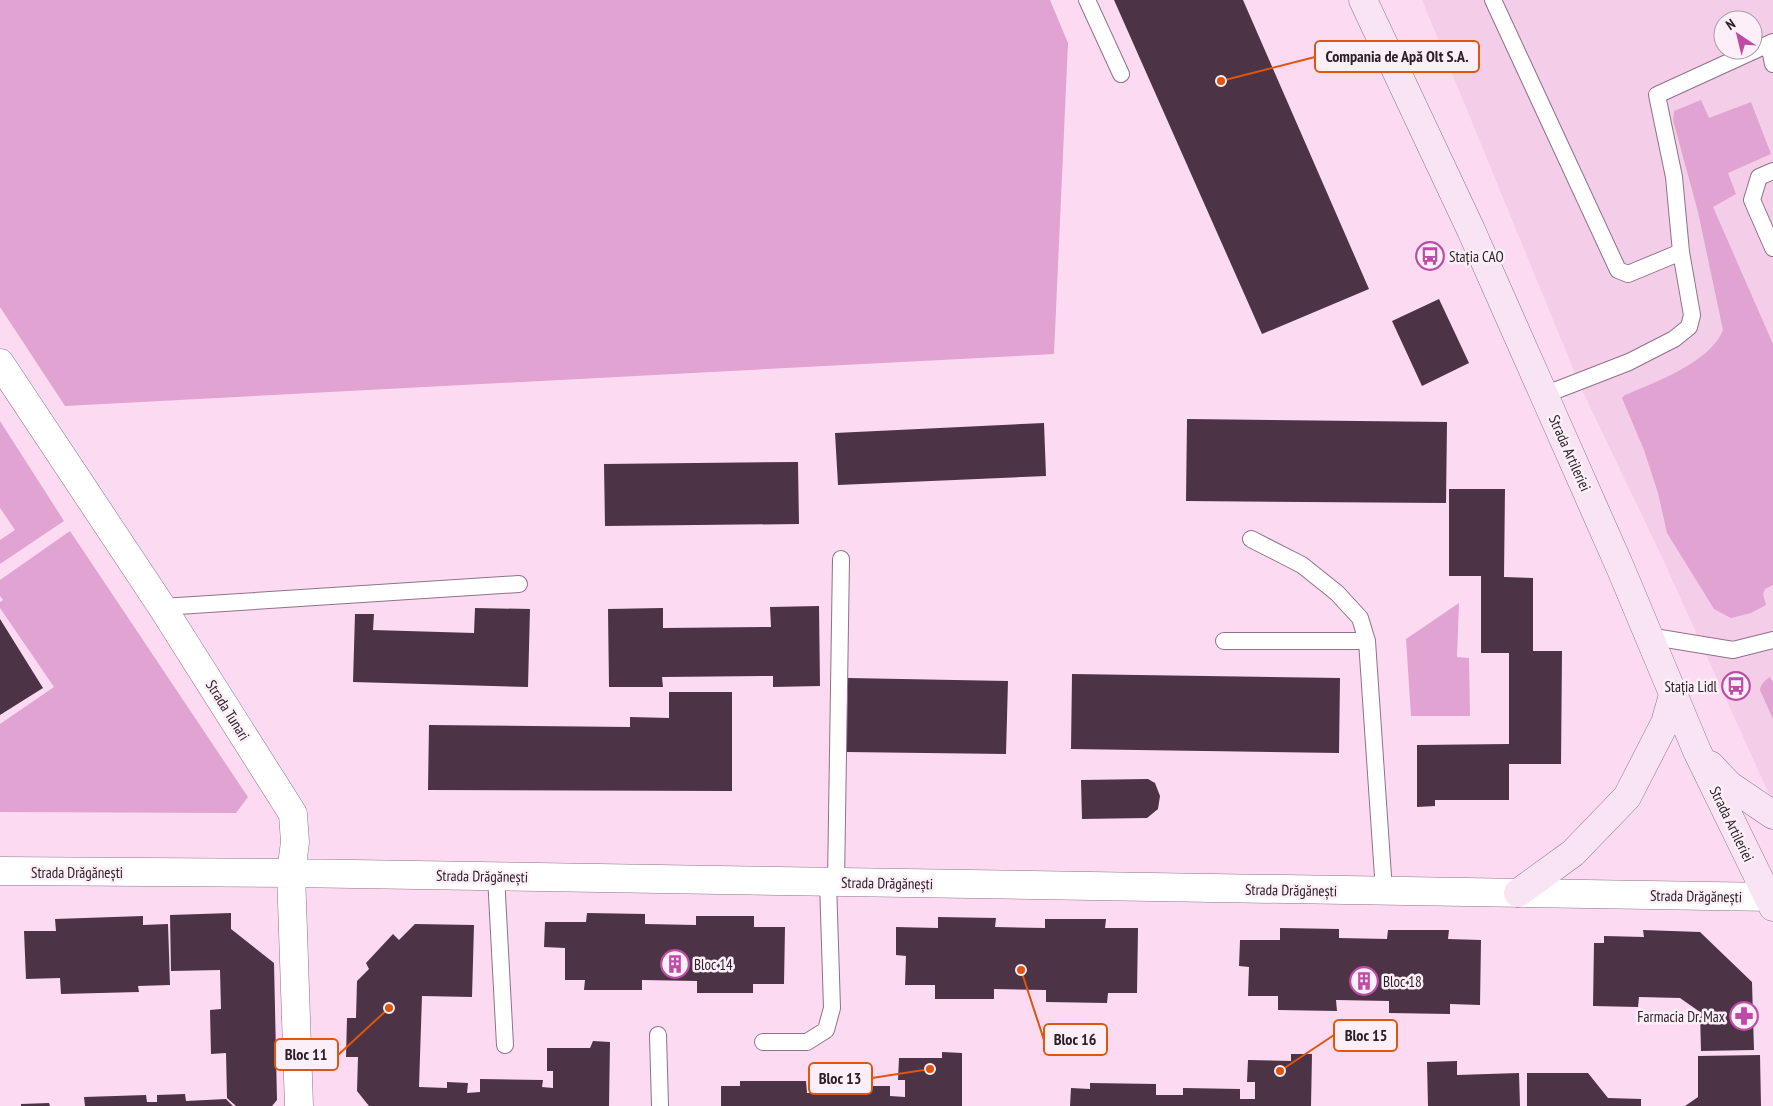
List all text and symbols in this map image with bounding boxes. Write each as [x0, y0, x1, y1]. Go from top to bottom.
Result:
north arrow [1713, 10, 1763, 60]
text: N [1722, 15, 1739, 34]
callout: Compania de Apă Olt S.A. [1315, 41, 1479, 72]
text: Compania de Apă Olt S.A. [1325, 46, 1469, 66]
bus stop icon: Stația CAO [1415, 241, 1445, 271]
place label: Stația CAO [1449, 247, 1504, 266]
street label: Strada Artileriei [1545, 412, 1595, 494]
bus stop icon: Stația Lidl [1721, 671, 1751, 701]
street label: Strada Tunari [202, 676, 254, 744]
place label: Stația Lidl [1664, 677, 1718, 696]
street label: Strada Artileriei [1706, 783, 1758, 865]
street label: Strada Drăgănești [31, 863, 123, 882]
street label: Strada Drăgănești [436, 866, 528, 886]
street label: Strada Drăgănești [841, 873, 933, 893]
street label: Strada Drăgănești [1245, 880, 1337, 900]
street label: Strada Drăgănești [1650, 886, 1742, 906]
building icon: Bloc 14 [660, 949, 690, 979]
place label: Bloc 14 [694, 955, 733, 974]
building icon: Bloc 18 [1349, 966, 1379, 996]
place label: Bloc 18 [1383, 972, 1422, 991]
pharmacy icon: Farmacia Dr. Max [1729, 1001, 1759, 1031]
place label: Farmacia Dr. Max [1637, 1007, 1725, 1026]
callout: Bloc 15 [1334, 1020, 1397, 1051]
callout: Bloc 16 [1044, 1024, 1107, 1055]
text: Bloc 15 [1345, 1025, 1387, 1045]
text: Bloc 16 [1054, 1029, 1097, 1049]
callout: Bloc 11 [275, 1039, 338, 1070]
text: Bloc 11 [285, 1044, 327, 1064]
callout: Bloc 13 [809, 1063, 872, 1094]
text: Bloc 13 [819, 1068, 861, 1088]

